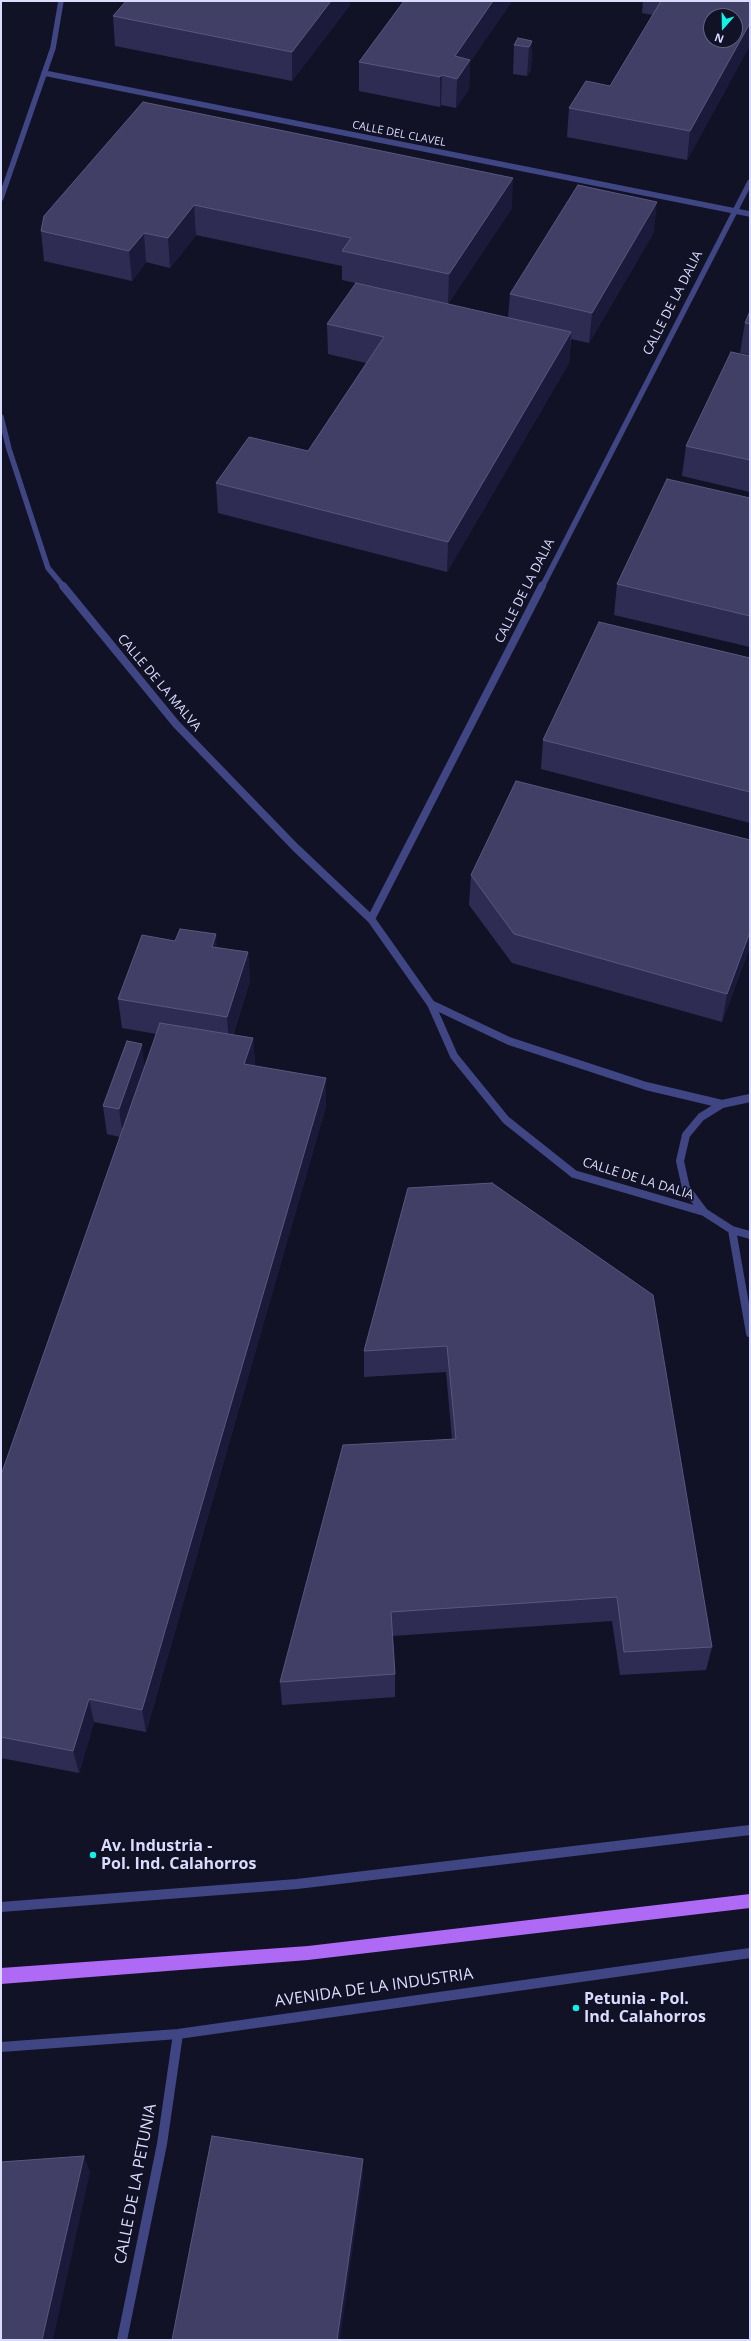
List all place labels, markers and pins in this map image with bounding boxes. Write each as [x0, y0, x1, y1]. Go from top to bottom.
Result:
place label: Av. Industria - Pol. Ind. Calahorros [101, 1836, 256, 1874]
marker: Av. Industria - Pol. Ind. Calahorros [88, 1850, 98, 1860]
place label: Petunia - Pol. Ind. Calahorros [584, 1989, 706, 2027]
marker: Petunia - Pol. Ind. Calahorros [571, 2003, 581, 2013]

